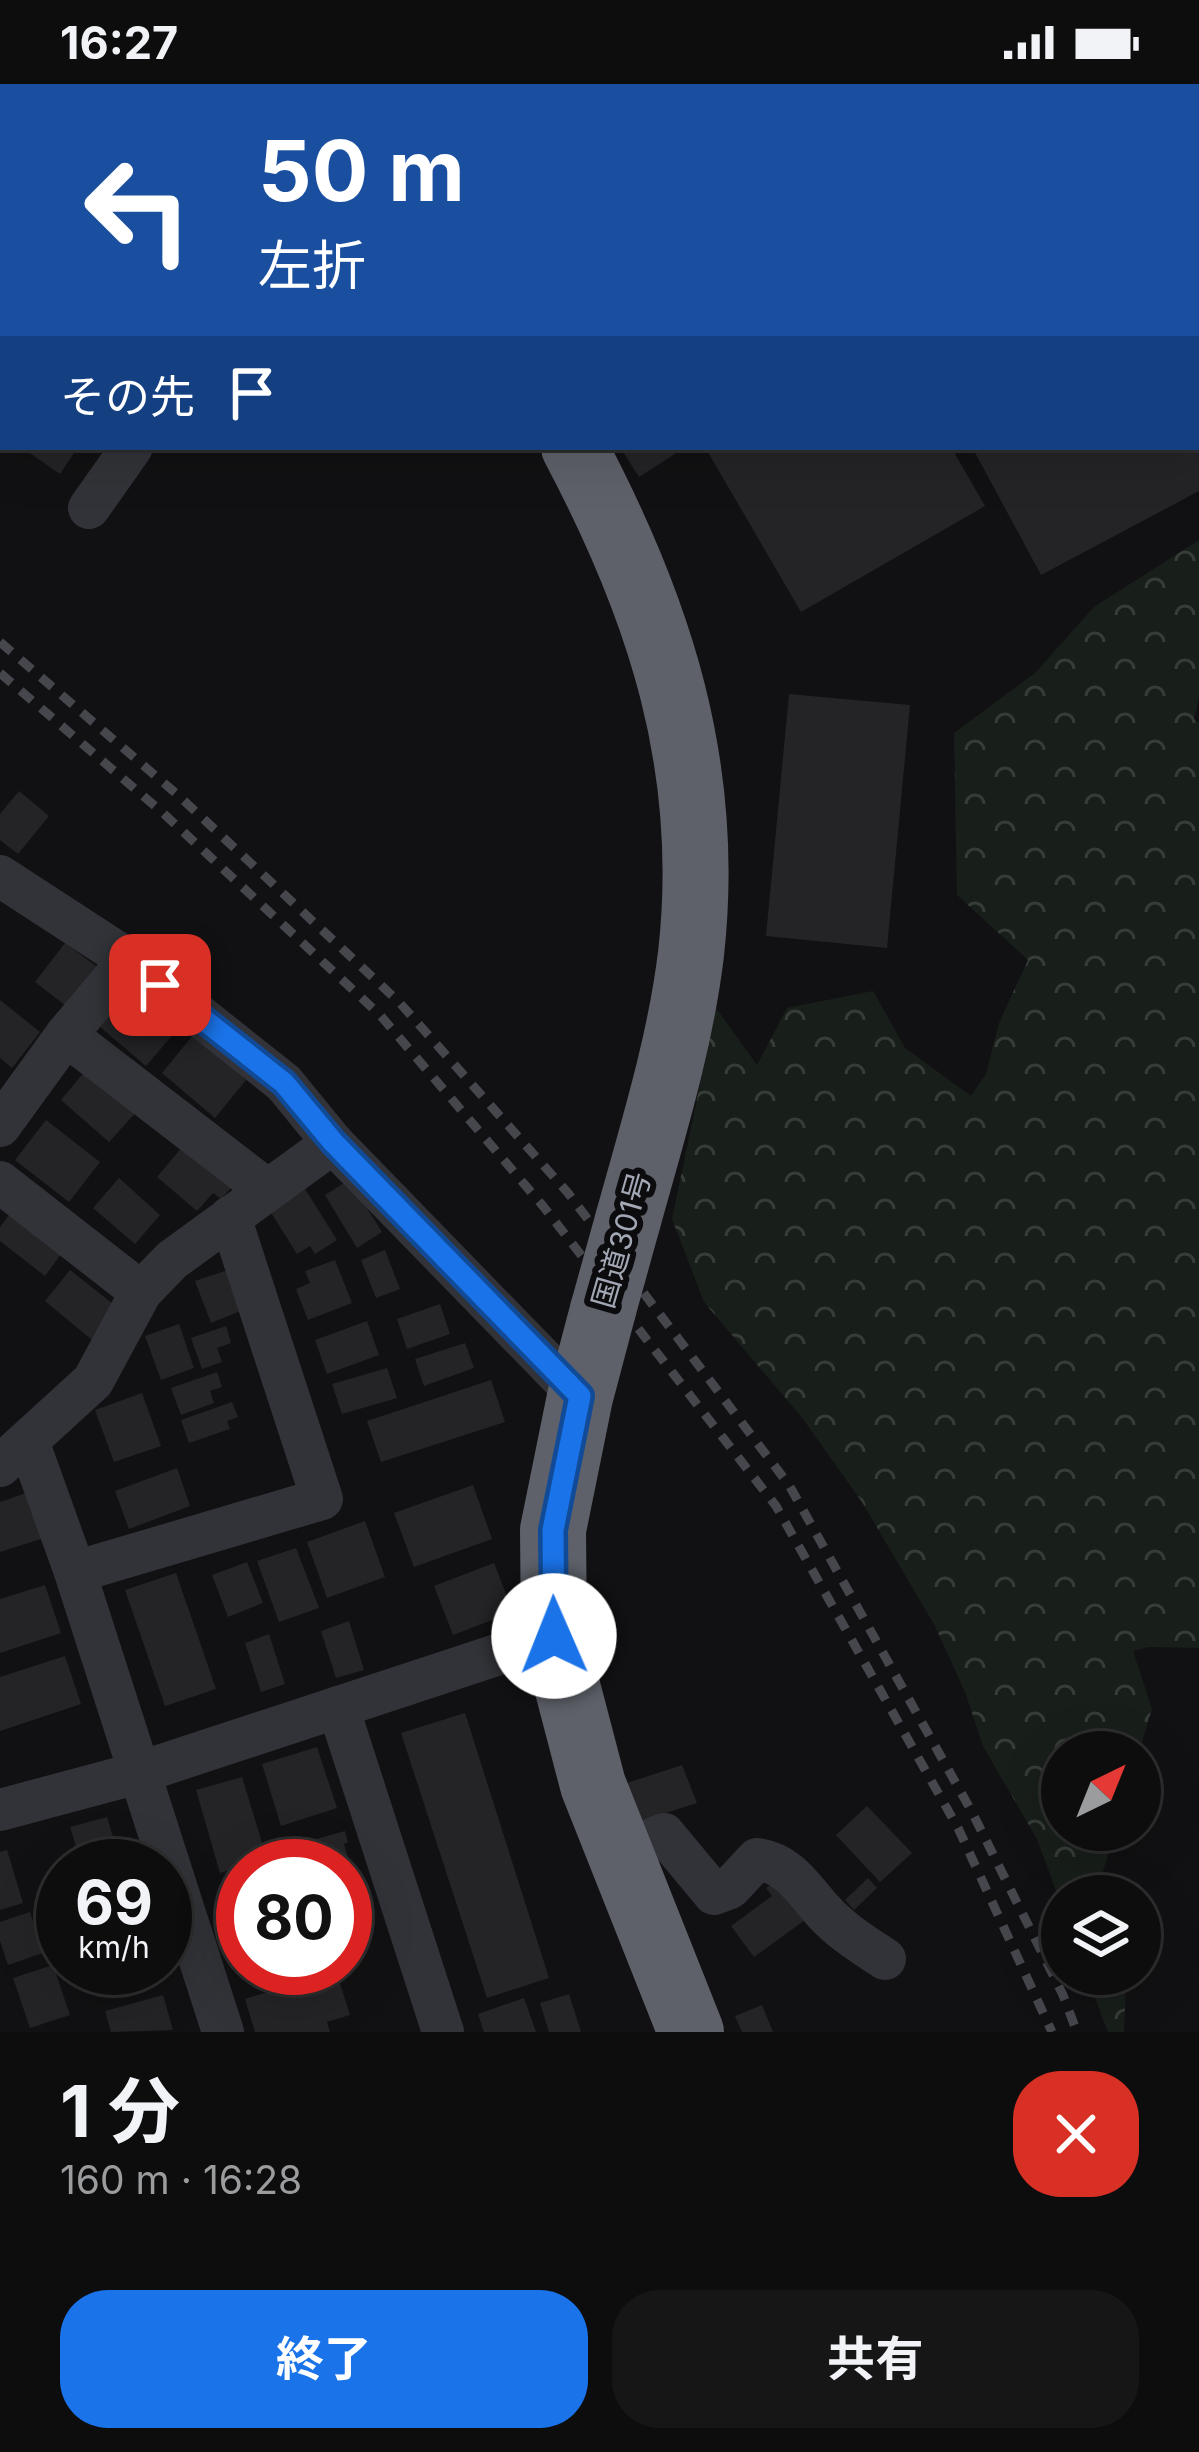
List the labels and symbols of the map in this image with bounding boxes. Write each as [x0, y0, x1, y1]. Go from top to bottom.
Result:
pin [109, 934, 211, 1036]
street label: 国道301号 [584, 1168, 658, 1312]
position arrow [491, 1573, 617, 1699]
north arrow [1041, 1731, 1161, 1851]
speed limit sign: 80 [216, 1839, 372, 1995]

